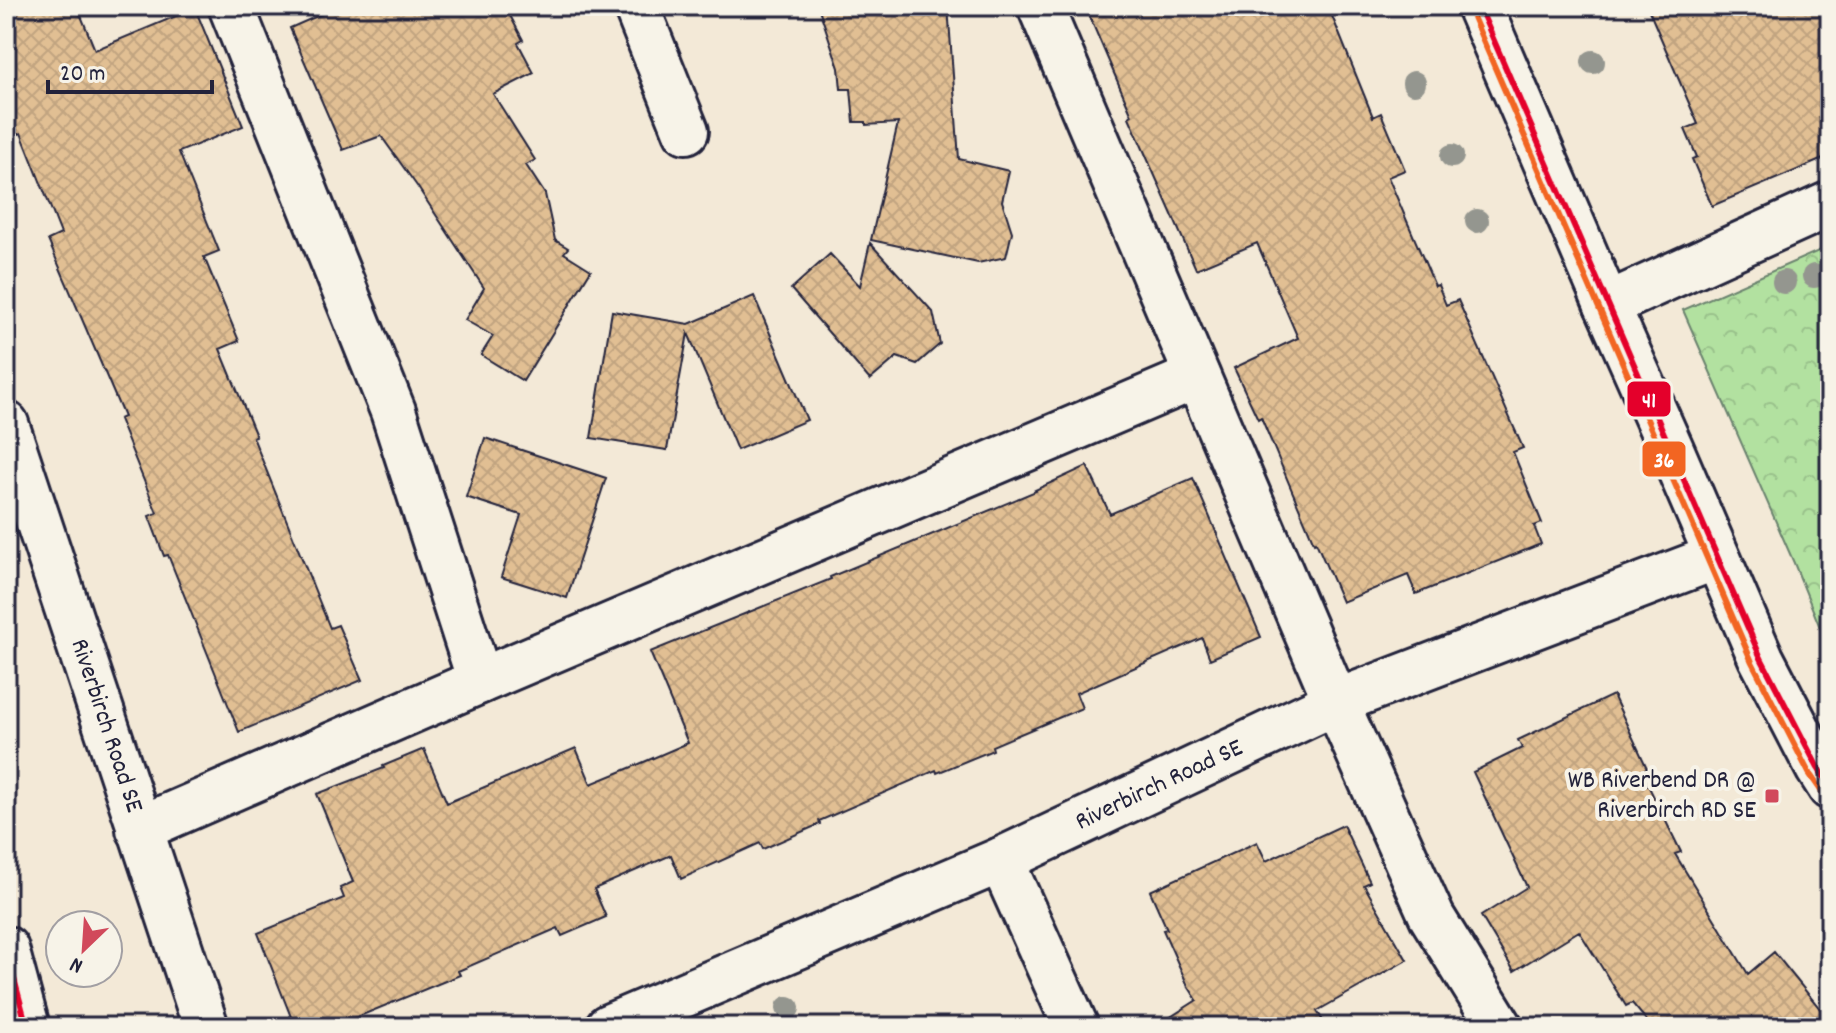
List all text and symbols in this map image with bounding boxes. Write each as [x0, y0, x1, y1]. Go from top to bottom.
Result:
scale bar [48, 44, 212, 94]
text: 20 m [60, 58, 106, 92]
line badge: 41 [1626, 380, 1672, 418]
text: 41 [1642, 387, 1656, 418]
line badge: 36 [1641, 440, 1687, 478]
text: 36 [1654, 447, 1674, 478]
street label: Riverbirch Road SE [60, 634, 152, 818]
street label: Riverbirch Road SE [1069, 730, 1249, 841]
place label: WB Riverbend DR @ Riverbirch RD SE [1568, 763, 1756, 830]
marker: WB Riverbend DR @ Riverbirch RD SE [1763, 787, 1781, 805]
north arrow [44, 909, 124, 989]
text: N [65, 948, 89, 980]

